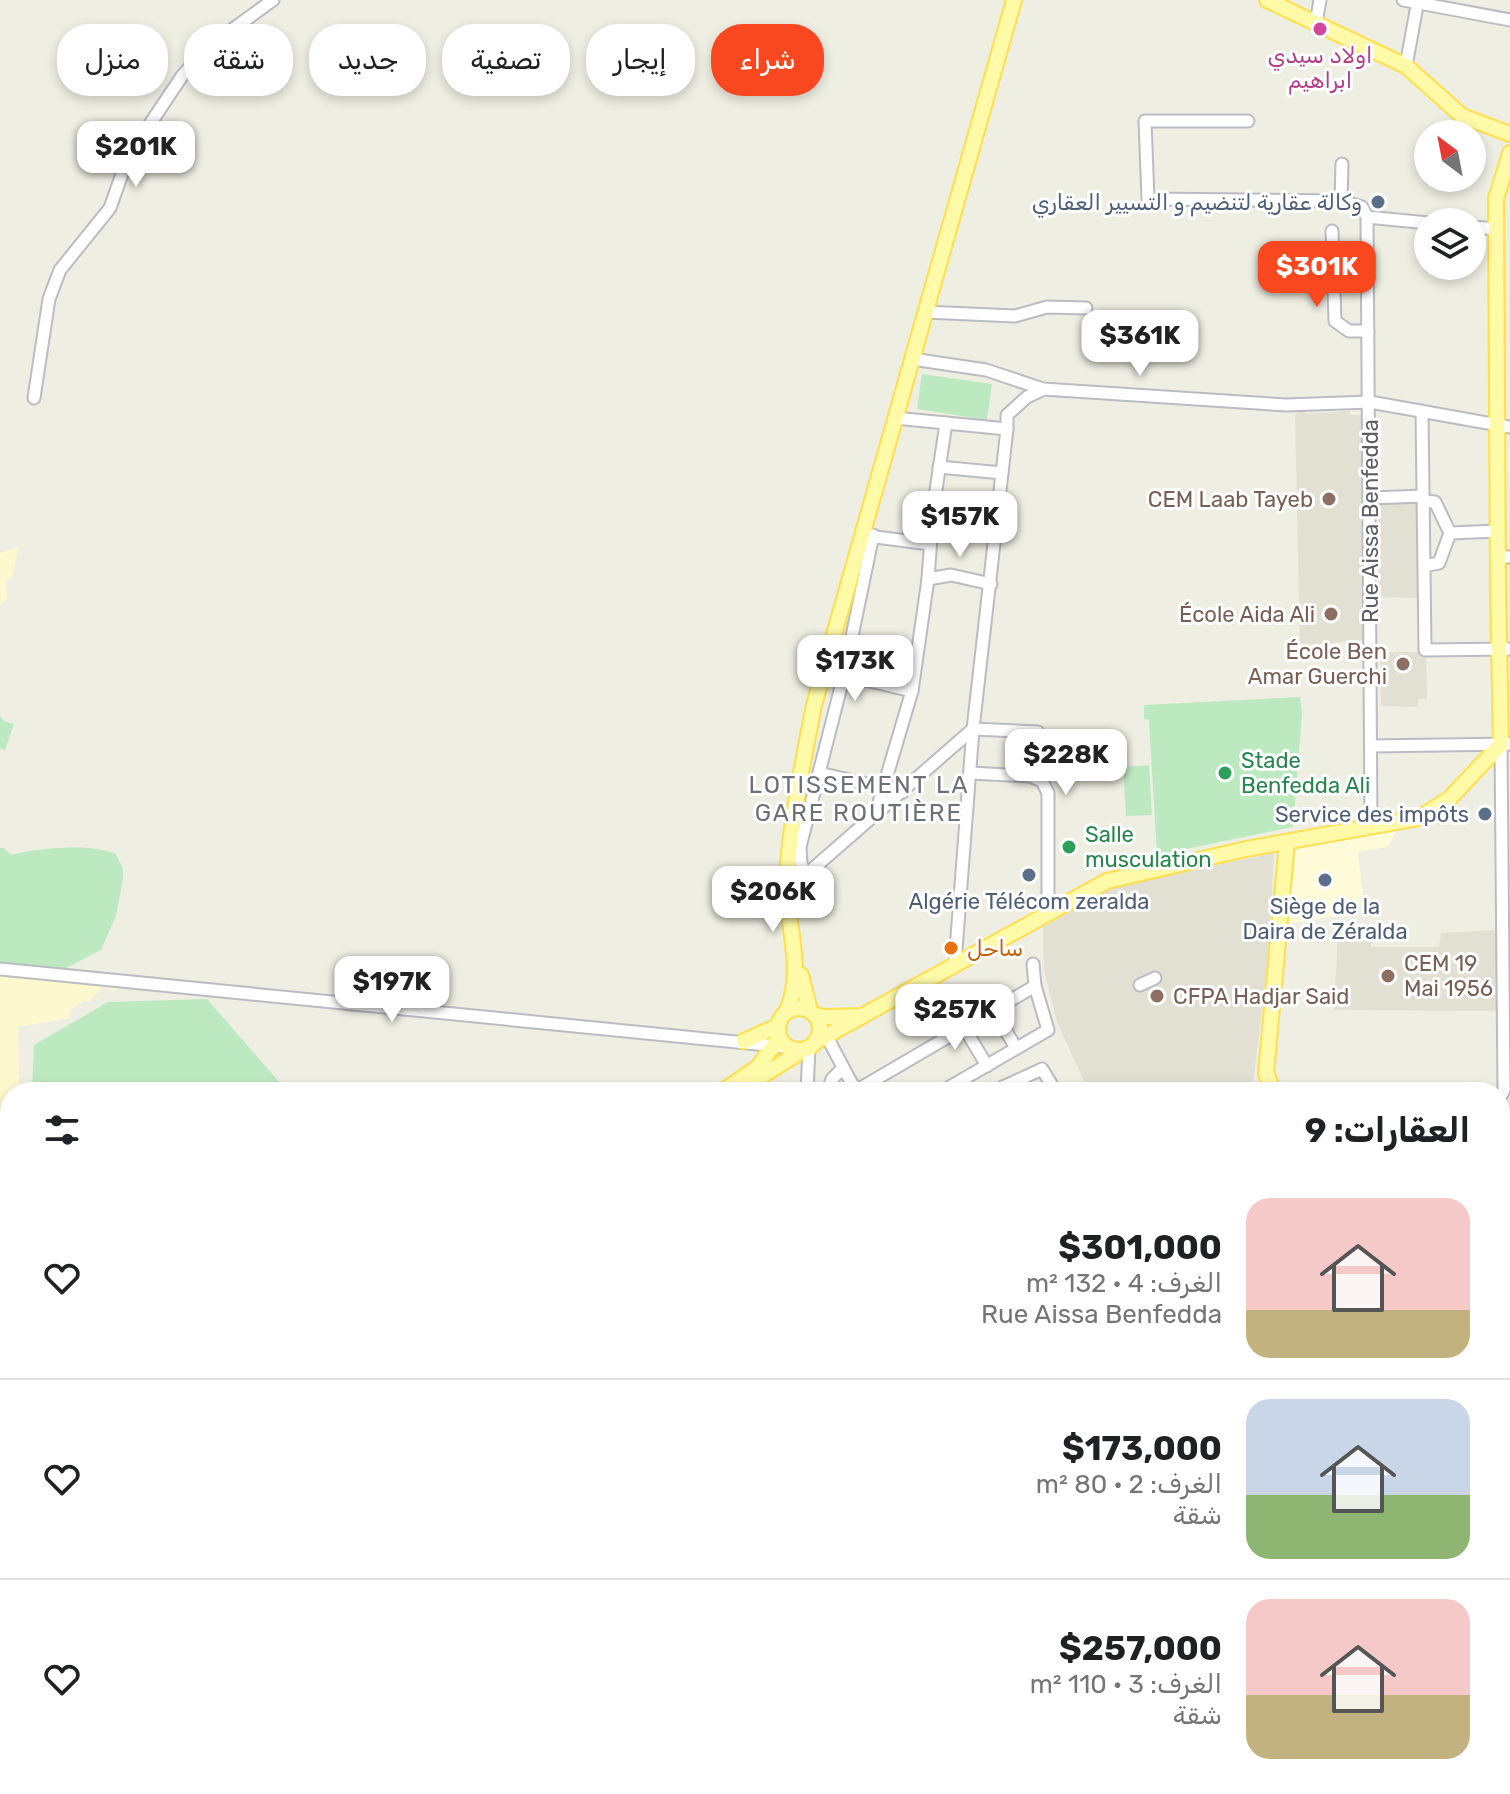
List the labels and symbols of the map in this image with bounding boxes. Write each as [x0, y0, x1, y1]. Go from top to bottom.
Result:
marker: اولاد سيدي ابراهيم [1311, 20, 1329, 38]
place label: اولاد سيدي ابراهيم [1268, 42, 1372, 95]
north arrow [1414, 120, 1486, 192]
pin: $201K [80, 121, 192, 189]
place label: وكالة عقارية لتنضيم و التسيير العقاري [1032, 189, 1362, 218]
marker: وكالة عقارية لتنضيم و التسيير العقاري [1369, 193, 1387, 211]
pin: $301K [1261, 241, 1373, 309]
pin: $361K [1084, 310, 1196, 378]
street label: Rue Aissa Benfedda [1357, 419, 1384, 623]
place label: CEM Laab Tayeb [1148, 486, 1313, 513]
marker: CEM Laab Tayeb [1320, 490, 1338, 508]
pin: $157K [904, 491, 1016, 559]
place label: École Aida Ali [1179, 601, 1315, 628]
marker: École Aida Ali [1322, 605, 1340, 623]
pin: $173K [799, 635, 911, 703]
place label: École Ben Amar Guerchi [1248, 638, 1387, 690]
marker: École Ben Amar Guerchi [1394, 655, 1412, 673]
pin: $228K [1010, 729, 1122, 797]
place label: Stade Benfedda Ali [1241, 747, 1370, 799]
marker: Stade Benfedda Ali [1216, 764, 1234, 782]
district label: LOTISSEMENT LA GARE ROUTIÈRE [748, 771, 970, 827]
place label: Service des impôts [1275, 801, 1469, 828]
marker: Service des impôts [1476, 805, 1494, 823]
place label: Salle musculation [1085, 821, 1212, 873]
marker: Salle musculation [1060, 838, 1078, 856]
pin: $206K [717, 866, 829, 934]
marker: Algérie Télécom zeralda [1020, 866, 1038, 884]
marker: Siège de la Daira de Zéralda [1316, 871, 1334, 889]
place label: Algérie Télécom zeralda [909, 888, 1150, 915]
place label: Siège de la Daira de Zéralda [1242, 893, 1408, 945]
place label: ساحل [967, 935, 1023, 962]
marker: ساحل [942, 939, 960, 957]
place label: CEM 19 Mai 1956 [1404, 950, 1493, 1002]
pin: $197K [336, 956, 448, 1024]
marker: CEM 19 Mai 1956 [1379, 967, 1397, 985]
place label: CFPA Hadjar Said [1173, 983, 1349, 1010]
pin: $257K [899, 984, 1011, 1052]
marker: CFPA Hadjar Said [1148, 987, 1166, 1005]

